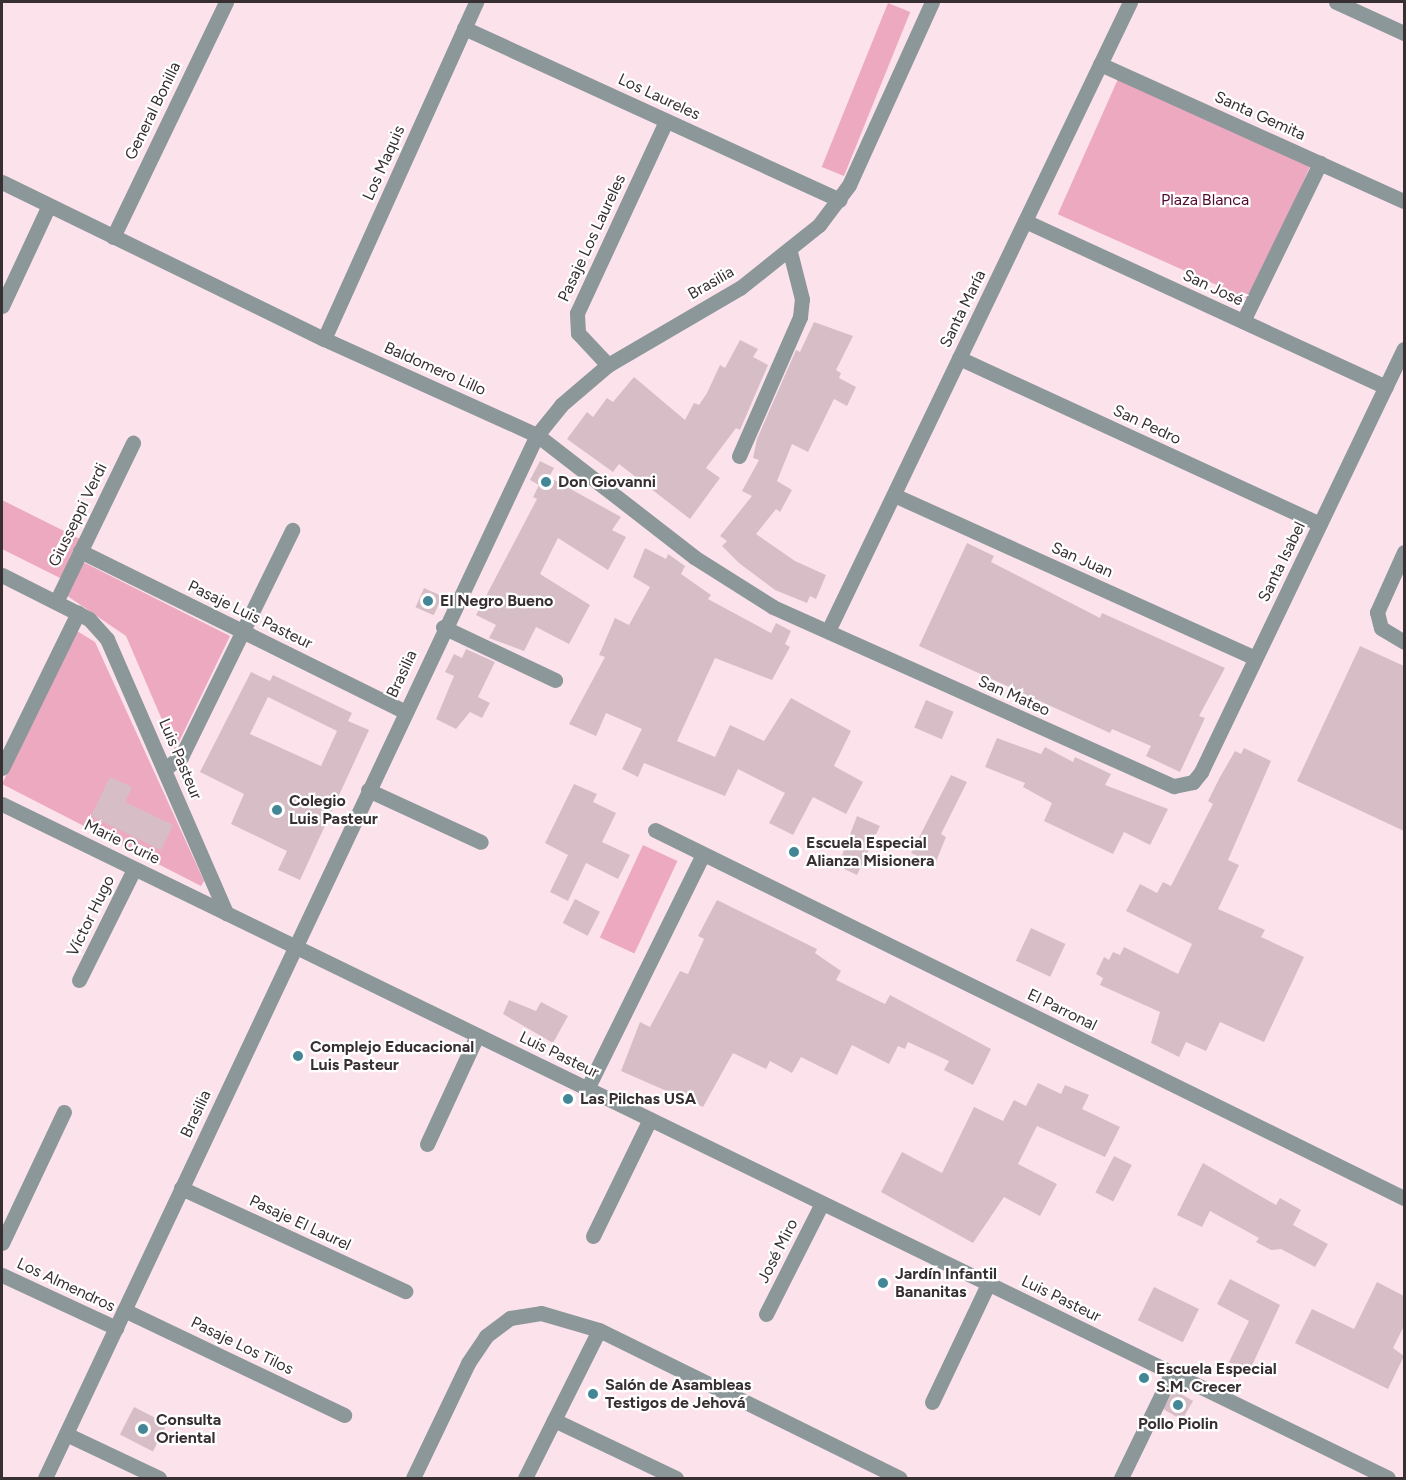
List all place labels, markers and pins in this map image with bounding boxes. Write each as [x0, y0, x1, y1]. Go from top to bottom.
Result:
place label: Don Giovanni [558, 472, 656, 492]
marker: Don Giovanni [539, 475, 553, 489]
place label: El Negro Bueno [440, 591, 553, 611]
marker: El Negro Bueno [421, 594, 435, 608]
place label: Colegio Luis Pasteur [289, 791, 378, 829]
marker: Colegio Luis Pasteur [270, 803, 284, 817]
place label: Escuela Especial Alianza Misionera [806, 833, 935, 871]
marker: Escuela Especial Alianza Misionera [787, 845, 801, 859]
place label: Complejo Educacional Luis Pasteur [310, 1037, 474, 1075]
marker: Complejo Educacional Luis Pasteur [291, 1049, 305, 1063]
place label: Las Pilchas USA [580, 1089, 696, 1109]
marker: Las Pilchas USA [561, 1092, 575, 1106]
place label: Jardín Infantil Bananitas [895, 1264, 997, 1302]
marker: Jardín Infantil Bananitas [876, 1276, 890, 1290]
place label: Escuela Especial S.M. Crecer [1156, 1359, 1277, 1397]
marker: Escuela Especial S.M. Crecer [1137, 1371, 1151, 1385]
place label: Salón de Asambleas Testigos de Jehová [605, 1375, 751, 1413]
marker: Salón de Asambleas Testigos de Jehová [586, 1387, 600, 1401]
marker: Pollo Piolin [1171, 1398, 1185, 1412]
place label: Consulta Oriental [156, 1410, 221, 1448]
place label: Pollo Piolin [1138, 1414, 1218, 1434]
marker: Consulta Oriental [134, 1420, 152, 1438]

